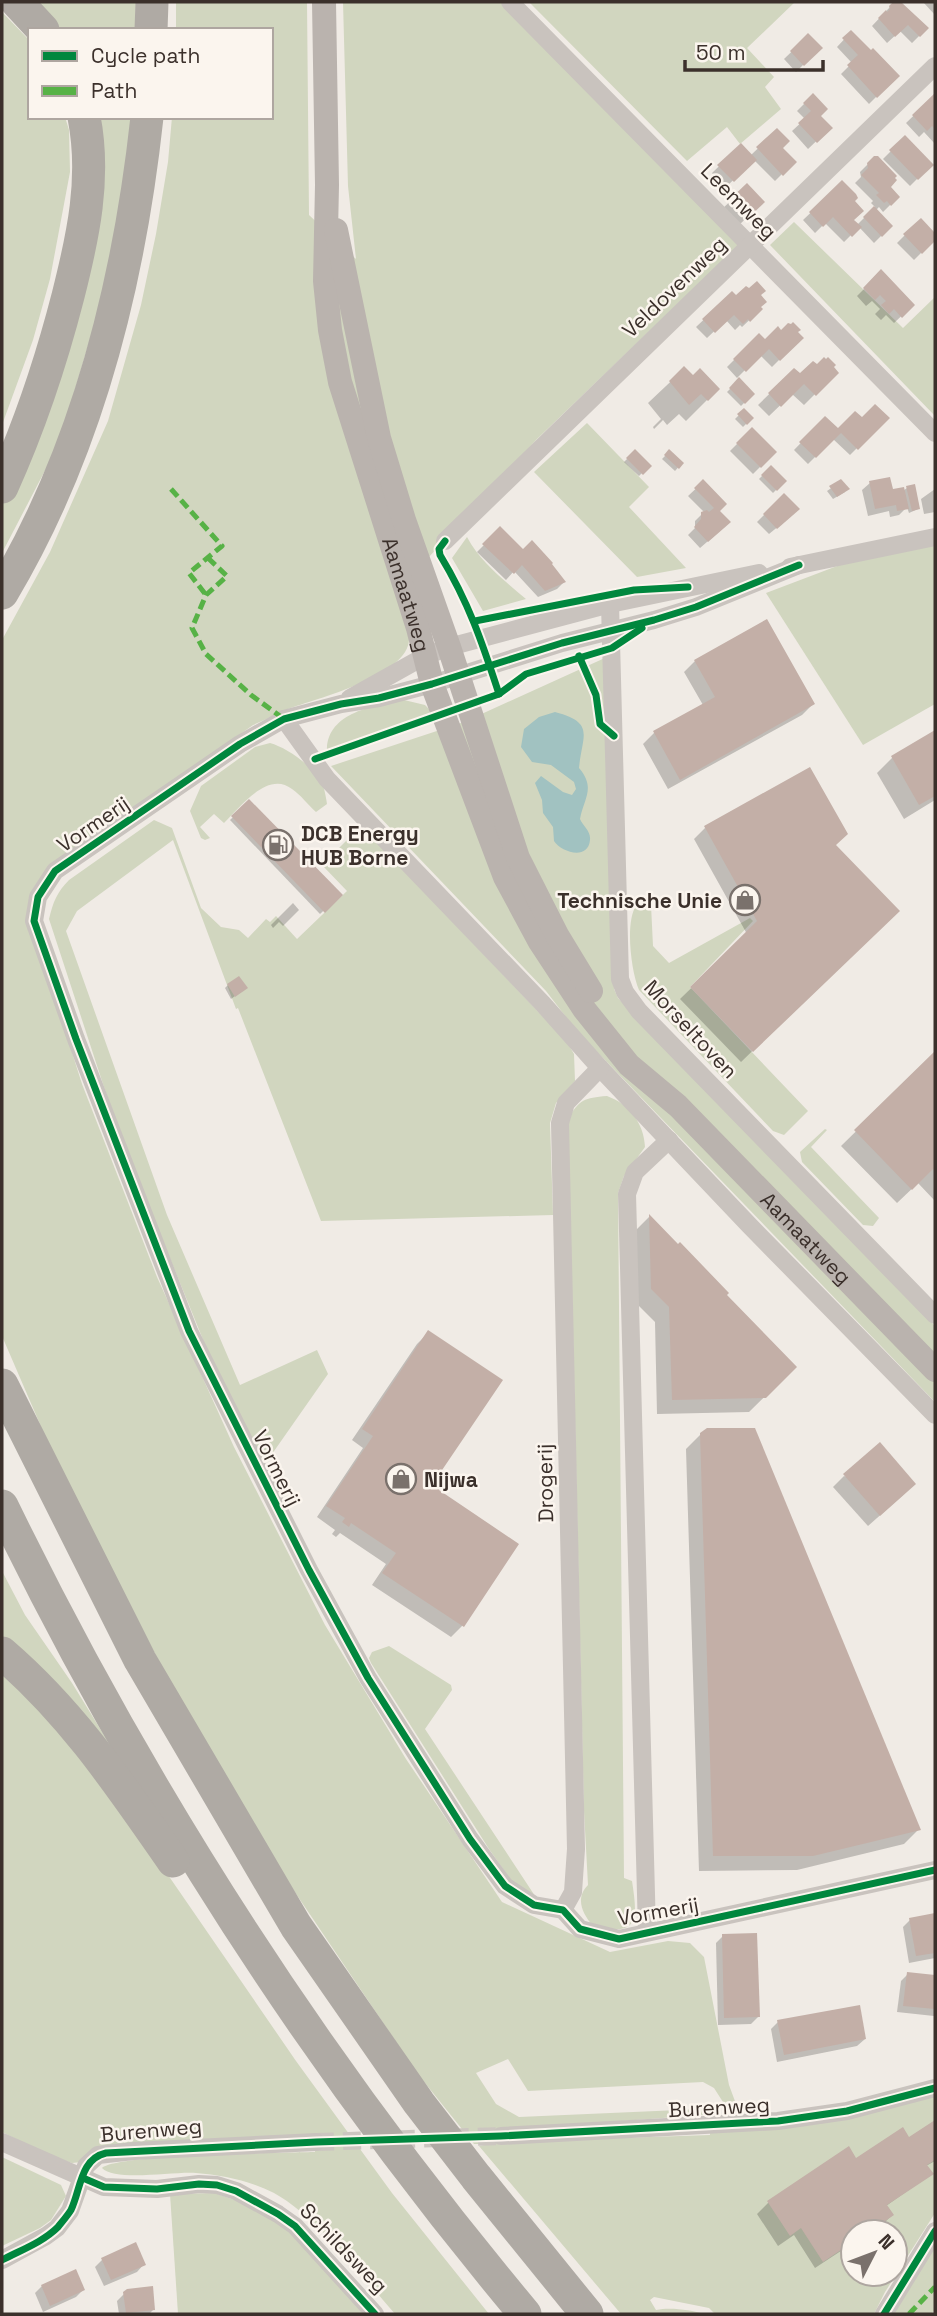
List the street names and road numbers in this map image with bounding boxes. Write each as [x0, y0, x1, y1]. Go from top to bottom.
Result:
street label: Leemweg [695, 157, 783, 245]
street label: Veldovenweg [616, 231, 732, 343]
street label: Aamaatweg [376, 533, 437, 655]
street label: Vormerij [52, 790, 134, 858]
street label: Morseltoven [638, 974, 744, 1084]
street label: Aamaatweg [755, 1186, 857, 1290]
street label: Vormerij [247, 1425, 307, 1511]
street label: Drogerij [531, 1443, 559, 1523]
street label: Vormerij [615, 1891, 701, 1931]
street label: Burenweg [667, 2091, 771, 2123]
street label: Burenweg [99, 2112, 203, 2148]
street label: Schildsweg [294, 2197, 394, 2299]

